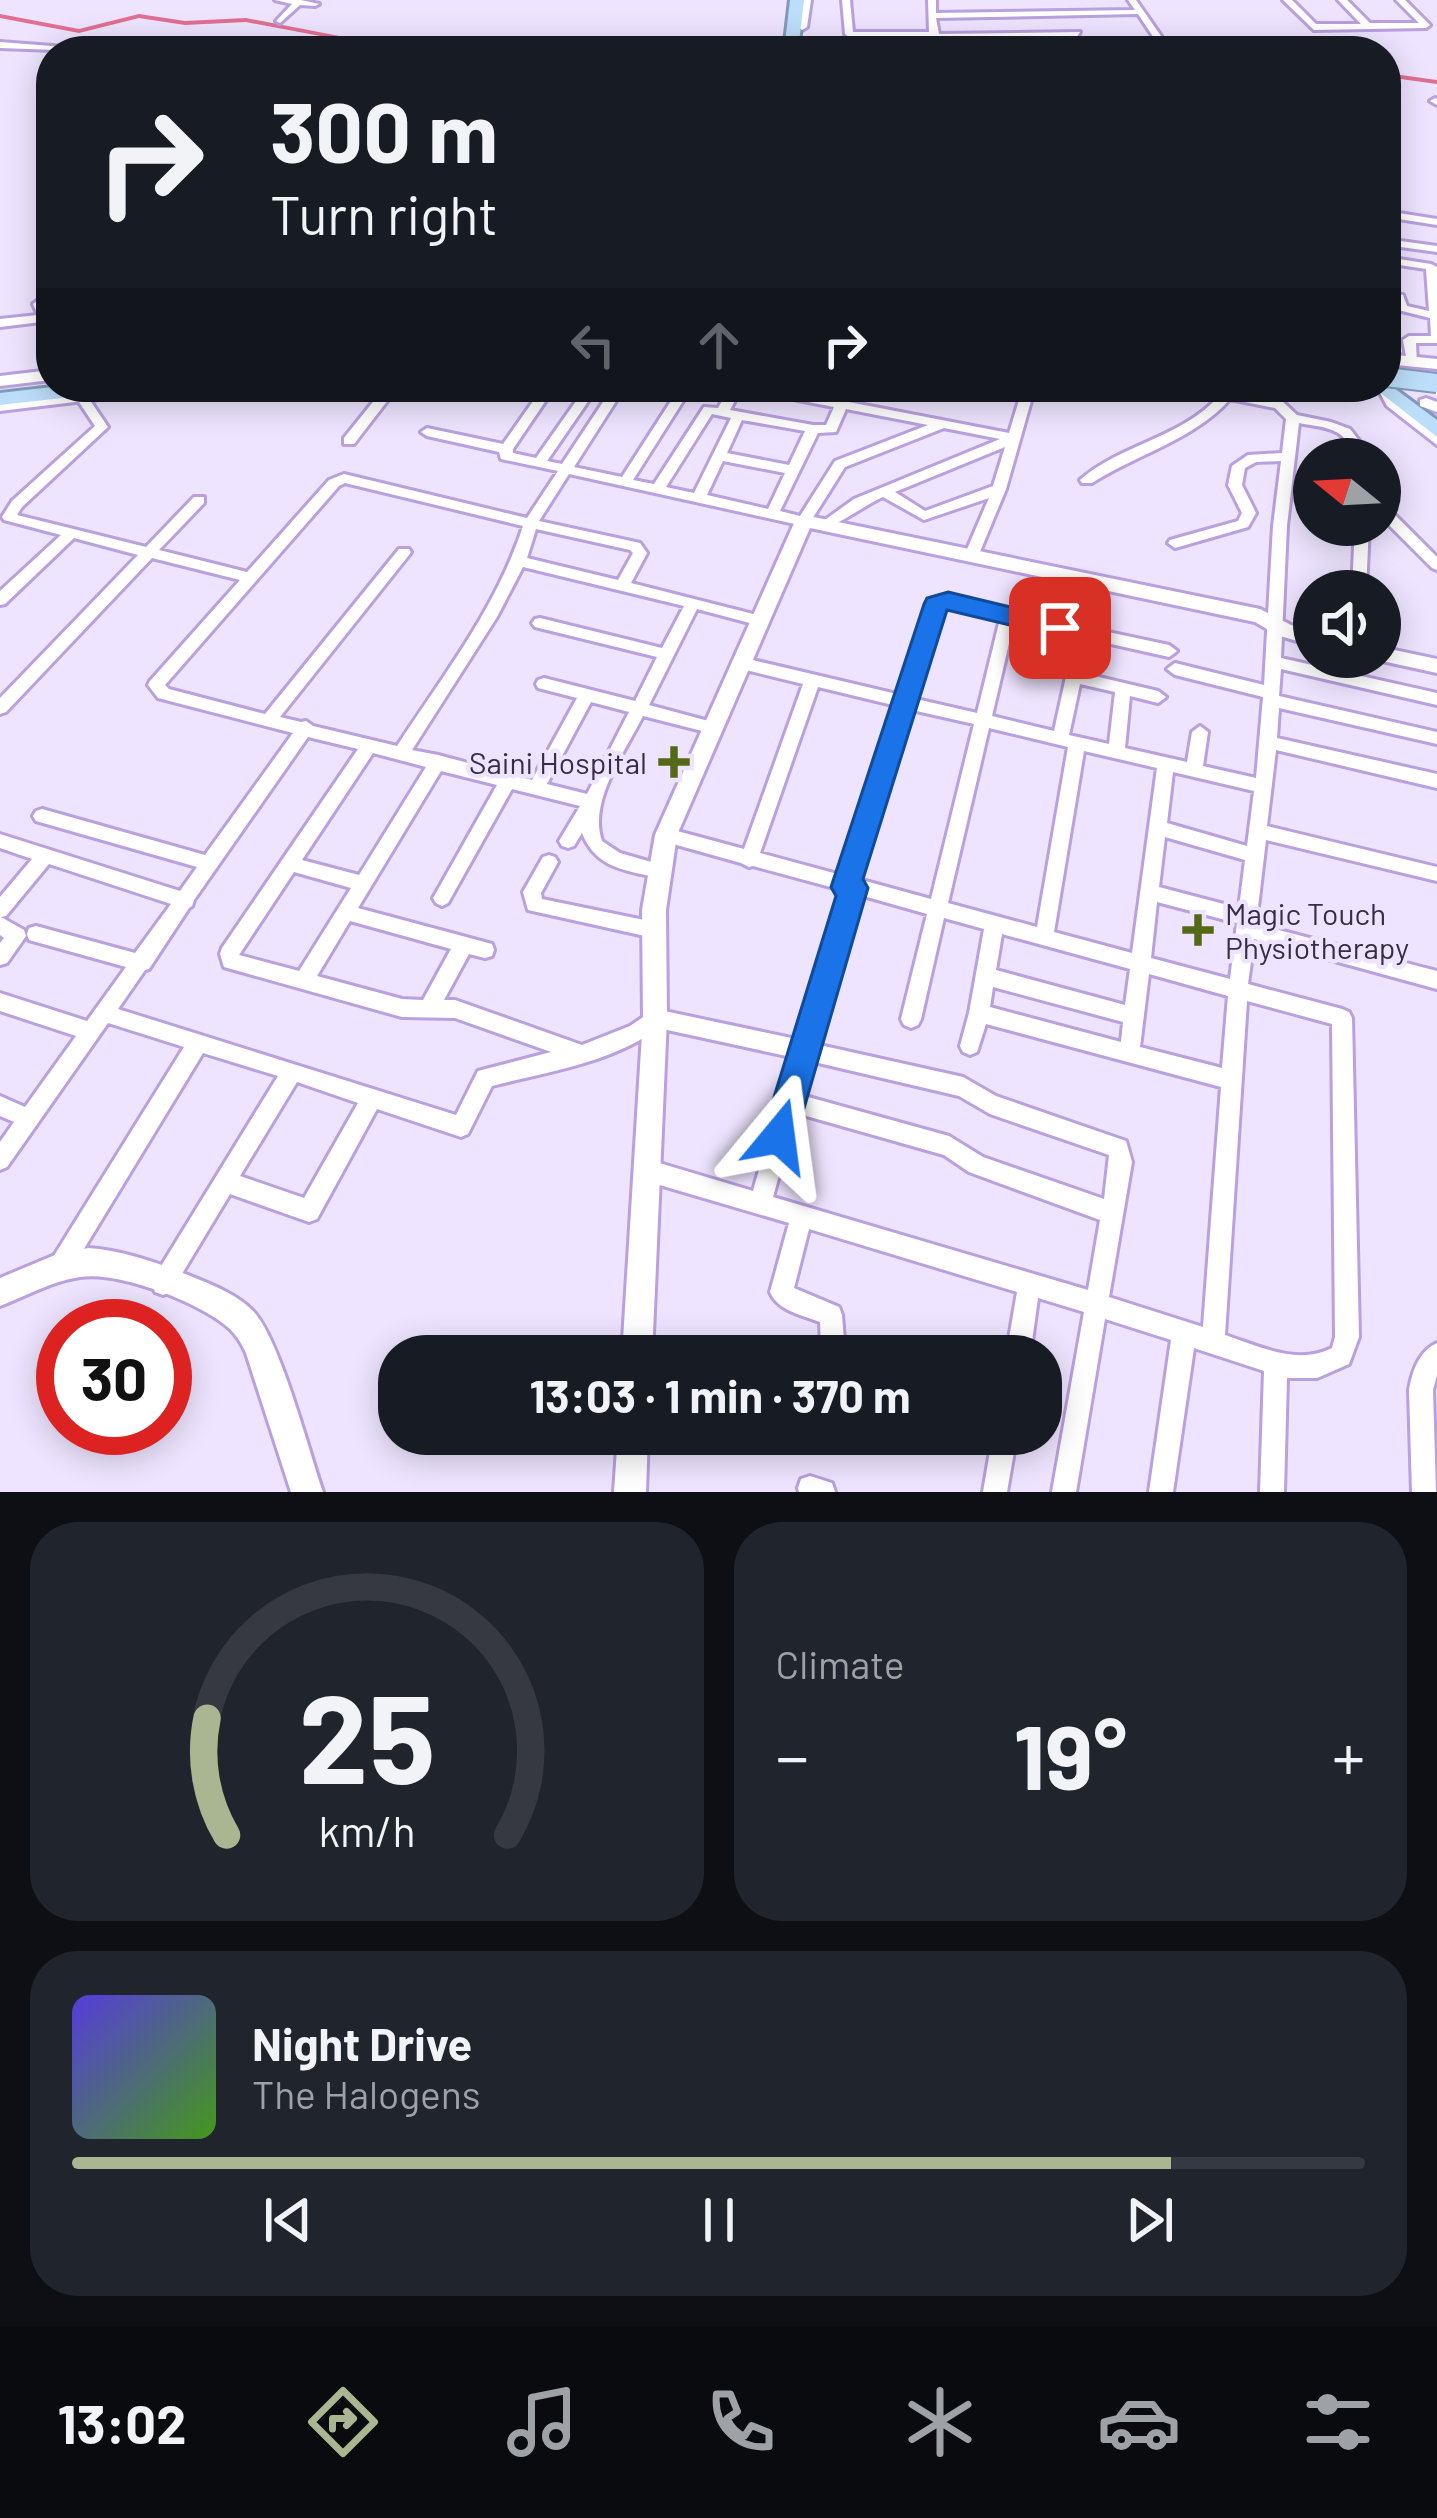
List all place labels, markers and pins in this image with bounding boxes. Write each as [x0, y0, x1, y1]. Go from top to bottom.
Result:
pin [1009, 577, 1111, 679]
place label: Saini Hospital [469, 744, 647, 780]
marker: Saini Hospital [658, 746, 690, 778]
place label: Magic Touch Physiotherapy [1225, 895, 1409, 965]
marker: Magic Touch Physiotherapy [1182, 914, 1214, 946]

